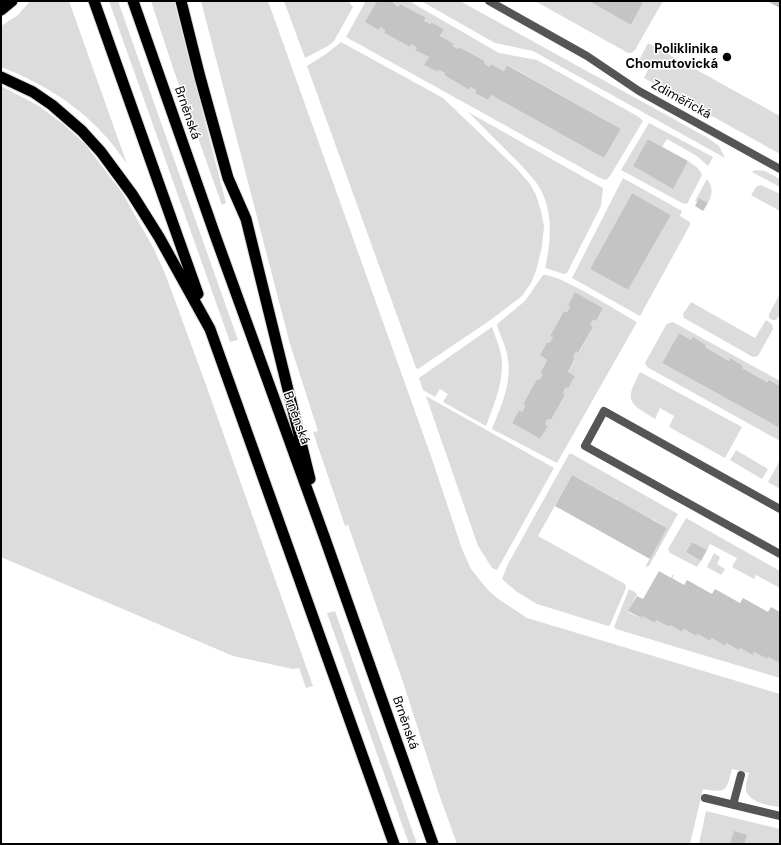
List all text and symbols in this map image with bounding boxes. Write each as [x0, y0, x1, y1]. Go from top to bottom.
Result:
place label: Poliklinika Chomutovická [625, 42, 718, 73]
marker: Poliklinika Chomutovická [721, 51, 733, 63]
street label: Zdiměřická [648, 77, 714, 123]
street label: Brněnská [171, 84, 203, 142]
street label: Brněnská [279, 389, 313, 447]
street label: Brněnská [389, 694, 421, 752]

